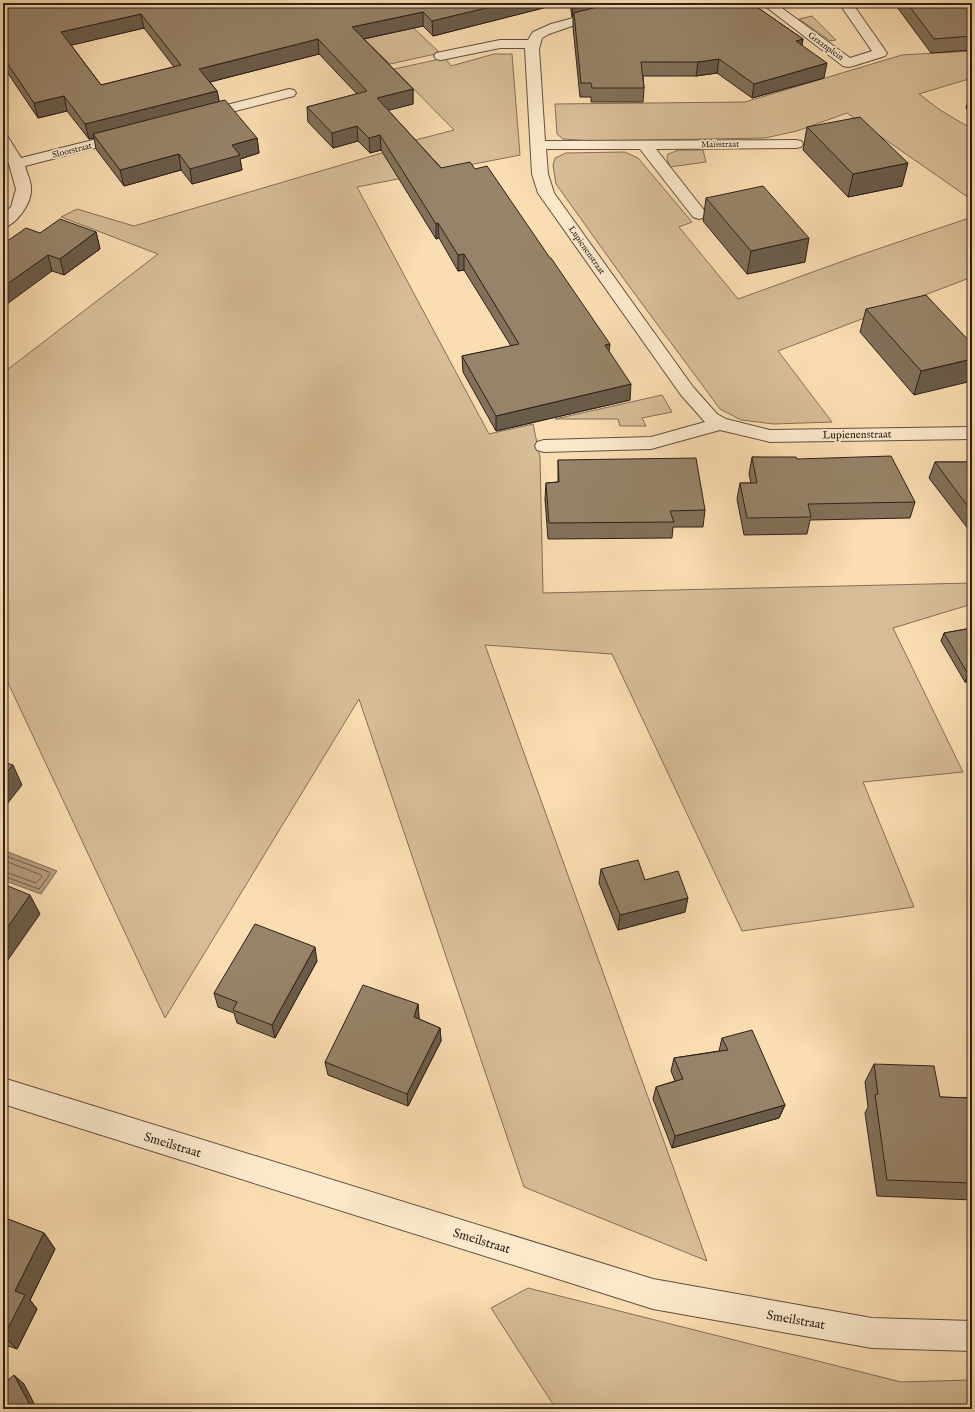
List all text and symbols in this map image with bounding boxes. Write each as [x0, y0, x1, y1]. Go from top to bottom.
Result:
street label: Graanplein [806, 30, 846, 63]
street label: Maïsstraat [701, 139, 739, 150]
street label: Sloorstraat [51, 140, 93, 161]
street label: Lupienenstraat [566, 224, 607, 277]
street label: Lupienenstraat [822, 427, 892, 443]
street label: Smeilstraat [142, 1129, 204, 1162]
street label: Smeilstraat [451, 1225, 513, 1258]
street label: Smeilstraat [765, 1307, 827, 1334]

